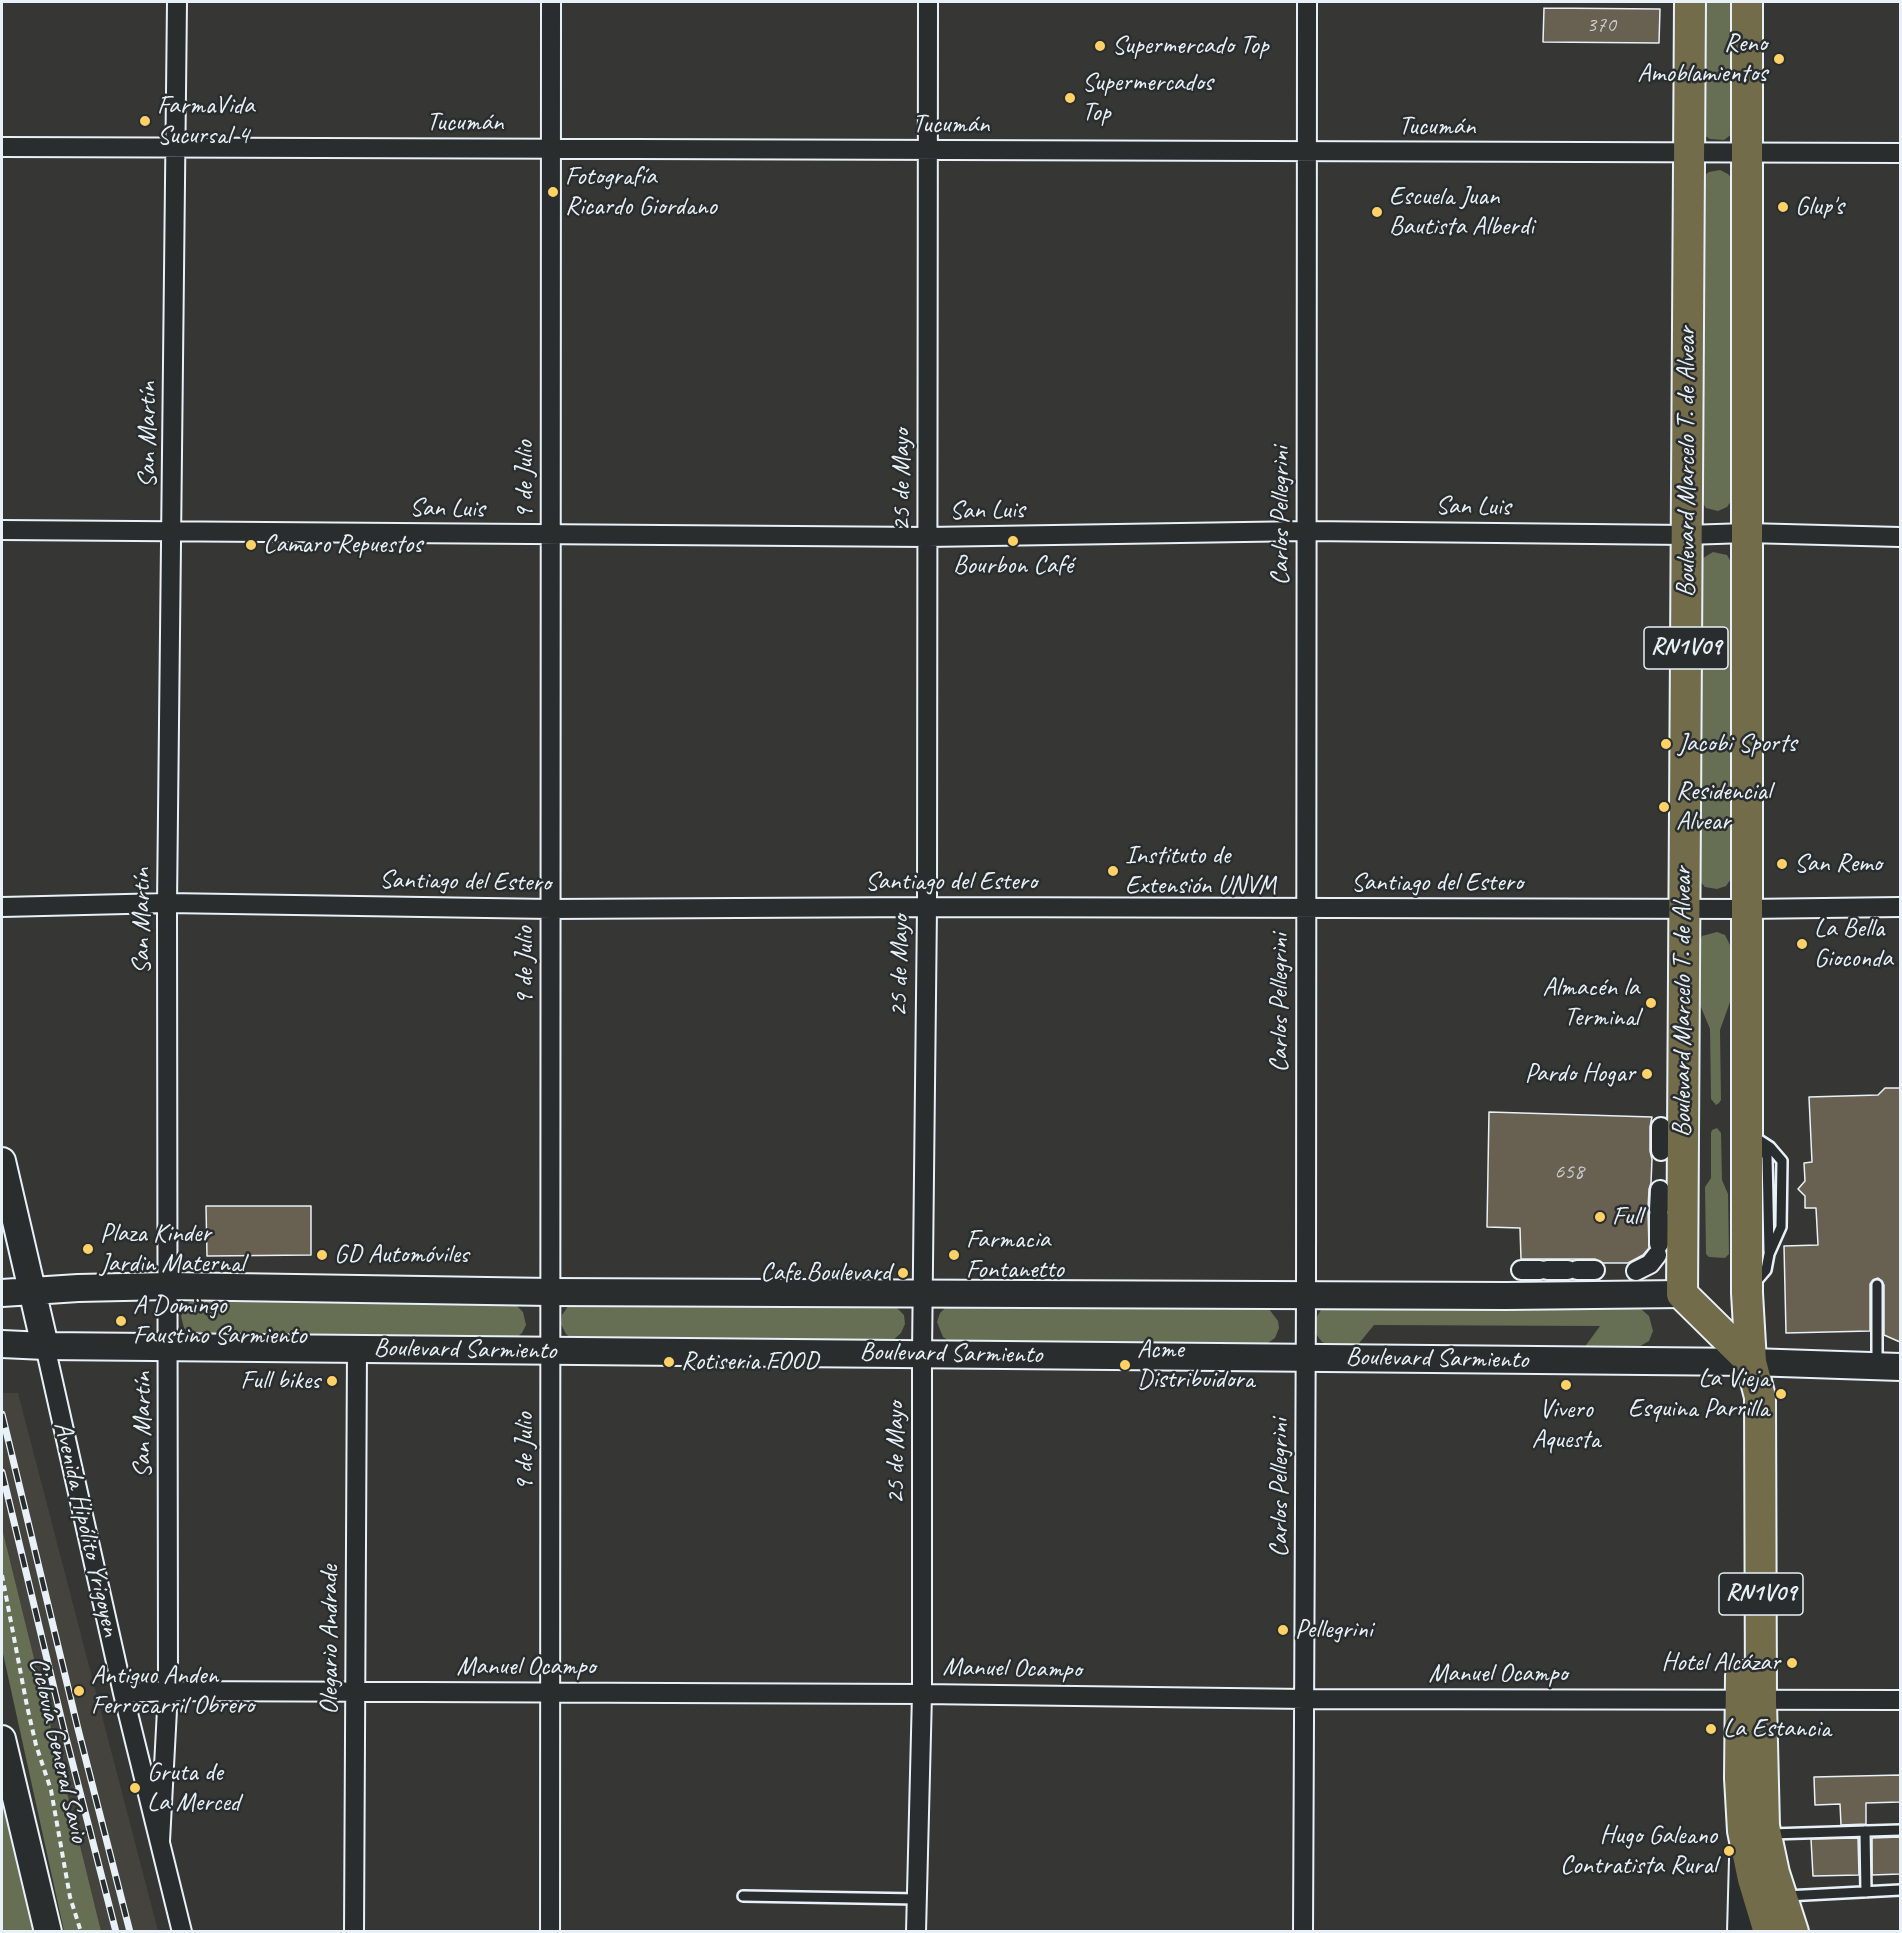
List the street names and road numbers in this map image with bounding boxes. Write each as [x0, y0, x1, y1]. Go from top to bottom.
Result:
street label: Tucumán [426, 107, 504, 139]
street label: Tucumán [912, 109, 990, 141]
street label: Tucumán [1398, 111, 1476, 143]
street label: Boulevard Marcelo T. de Alvear [1671, 327, 1703, 597]
street label: San Martín [132, 382, 164, 488]
street label: 25 de Mayo [886, 429, 918, 531]
street label: 9 de Julio [509, 441, 541, 519]
street label: Carlos Pellegrini [1265, 446, 1297, 586]
street label: San Luis [1435, 491, 1511, 523]
street label: San Luis [409, 493, 485, 525]
street label: San Luis [949, 495, 1025, 527]
road number: RN1V09 [1644, 627, 1728, 669]
street label: Santiago del Estero [379, 865, 551, 899]
street label: Santiago del Estero [865, 866, 1037, 898]
street label: Santiago del Estero [1351, 867, 1523, 899]
street label: Boulevard Marcelo T. de Alvear [1667, 867, 1699, 1137]
street label: San Martín [126, 868, 158, 974]
street label: 25 de Mayo [884, 915, 916, 1017]
street label: 9 de Julio [509, 927, 541, 1005]
street label: Carlos Pellegrini [1264, 933, 1296, 1073]
street label: Boulevard Sarmiento [373, 1333, 557, 1367]
street label: Boulevard Sarmiento [859, 1337, 1043, 1371]
street label: Boulevard Sarmiento [1345, 1342, 1529, 1376]
street label: San Martín [127, 1372, 159, 1478]
street label: 25 de Mayo [880, 1402, 912, 1504]
street label: 9 de Julio [509, 1413, 541, 1491]
street label: Carlos Pellegrini [1264, 1418, 1296, 1558]
street label: Avenida Hipólito Yrigoyen [46, 1419, 126, 1639]
street label: Olegario Andrade [314, 1565, 346, 1715]
road number: RN1V09 [1719, 1573, 1803, 1615]
street label: Manuel Ocampo [457, 1651, 595, 1683]
street label: Manuel Ocampo [942, 1652, 1082, 1686]
street label: Ciclovía General Savio [22, 1654, 94, 1846]
street label: Manuel Ocampo [1429, 1658, 1567, 1690]

